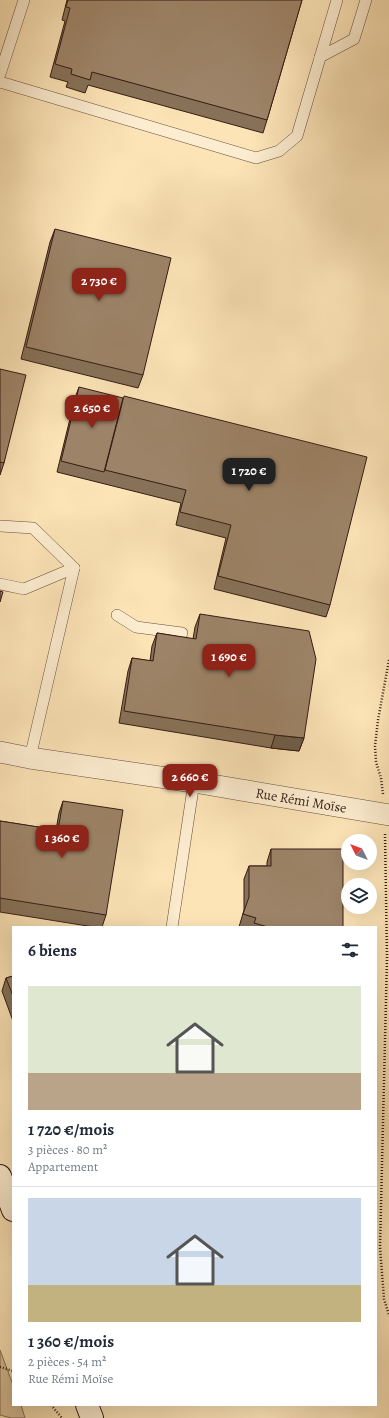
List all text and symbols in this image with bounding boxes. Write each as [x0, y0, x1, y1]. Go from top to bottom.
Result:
pin: 2 730 € [62, 268, 136, 302]
text: 2 730 € [81, 272, 117, 289]
pin: 2 650 € [55, 395, 129, 429]
text: 2 650 € [74, 399, 110, 416]
pin: 1 720 € [212, 458, 286, 492]
text: 1 720 € [231, 462, 267, 479]
pin: 1 690 € [192, 644, 266, 678]
text: 1 690 € [211, 648, 247, 665]
pin: 2 660 € [153, 764, 227, 798]
text: 2 660 € [172, 768, 208, 785]
street label: Rue Rémi Moïse [254, 784, 348, 818]
pin: 1 360 € [25, 825, 99, 859]
text: 1 360 € [45, 829, 79, 846]
north arrow [341, 834, 377, 870]
map controls [341, 834, 377, 914]
button: layers [341, 878, 377, 914]
text: 6 biens [28, 939, 77, 962]
icon: filters [339, 939, 361, 961]
icon: home [159, 1012, 231, 1084]
text: 1 720 €/mois [28, 1118, 114, 1141]
text: 3 pièces · 80 m² [28, 1141, 107, 1158]
text: Appartement [28, 1158, 98, 1175]
icon: home [159, 1224, 231, 1296]
text: 1 360 €/mois [28, 1330, 114, 1353]
text: 2 pièces · 54 m² [28, 1353, 106, 1370]
text: Rue Rémi Moïse [28, 1370, 113, 1387]

